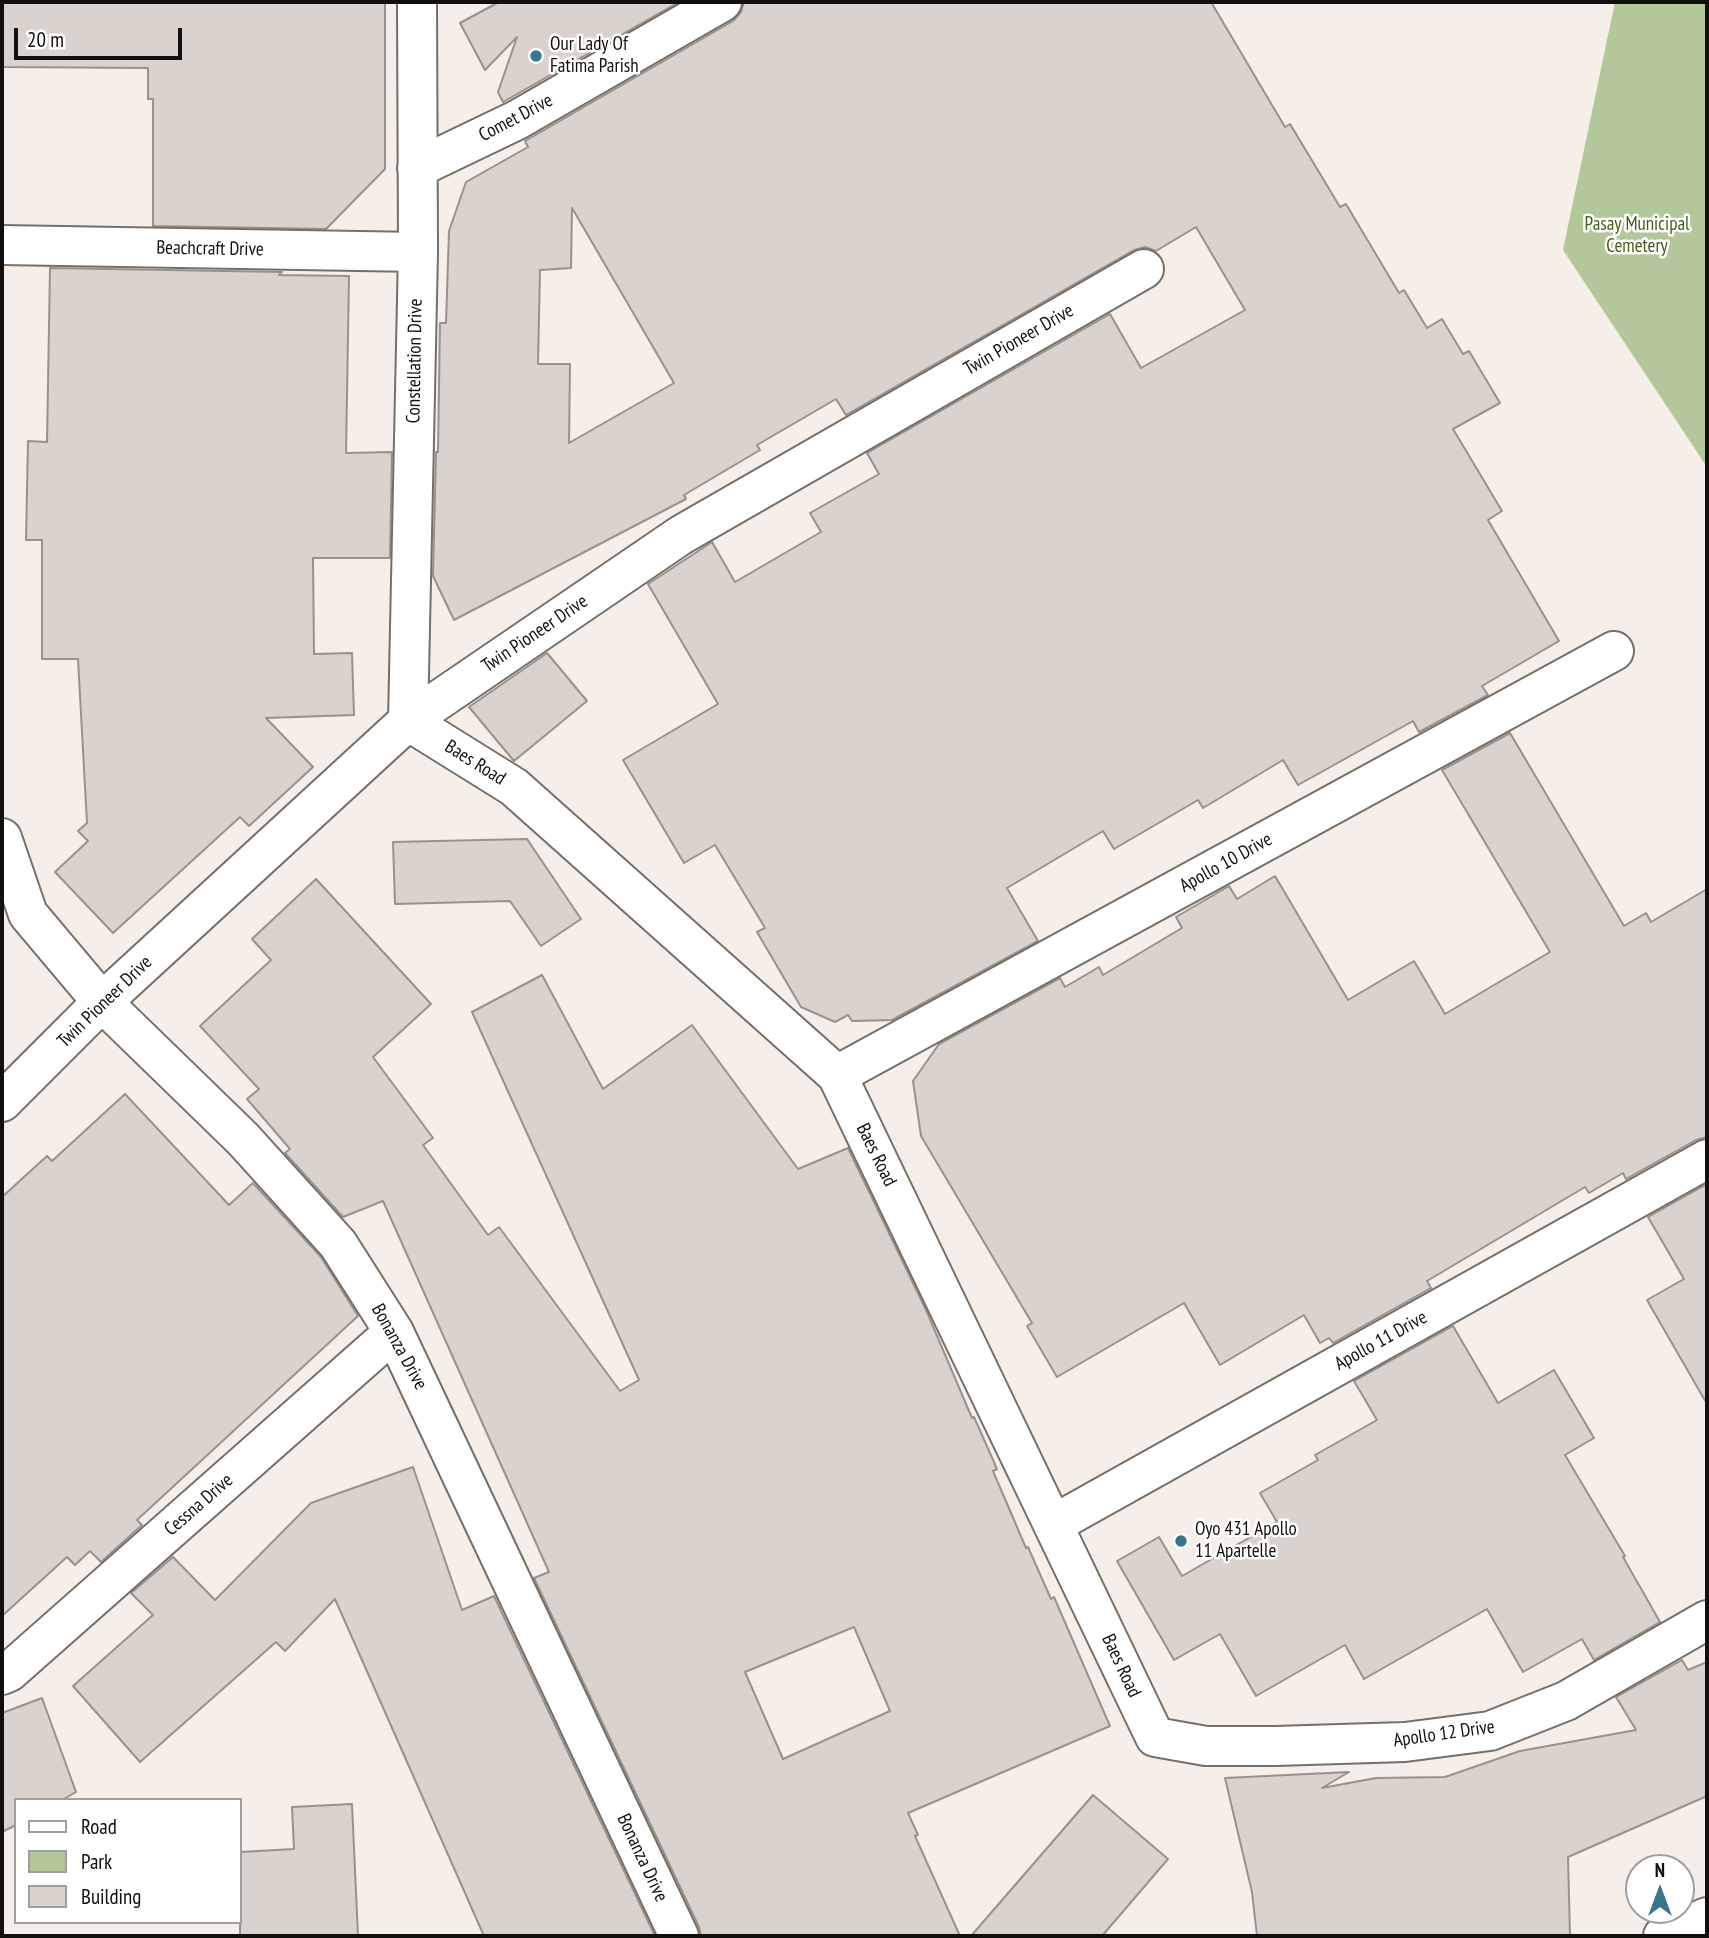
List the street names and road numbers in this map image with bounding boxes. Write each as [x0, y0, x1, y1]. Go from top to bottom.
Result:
street label: Comet Drive [475, 89, 557, 147]
street label: Beachcraft Drive [156, 237, 264, 261]
street label: Constellation Drive [403, 298, 427, 424]
street label: Twin Pioneer Drive [960, 299, 1078, 381]
street label: Twin Pioneer Drive [478, 590, 592, 678]
street label: Baes Road [440, 736, 510, 790]
street label: Apollo 10 Drive [1176, 828, 1276, 898]
street label: Twin Pioneer Drive [53, 951, 157, 1053]
street label: Baes Road [851, 1120, 901, 1190]
street label: Bonanza Drive [366, 1300, 432, 1394]
street label: Apollo 11 Drive [1331, 1306, 1431, 1376]
street label: Cessna Drive [160, 1469, 238, 1541]
street label: Baes Road [1096, 1631, 1146, 1701]
street label: Apollo 12 Drive [1392, 1716, 1496, 1752]
street label: Bonanza Drive [612, 1810, 672, 1906]

